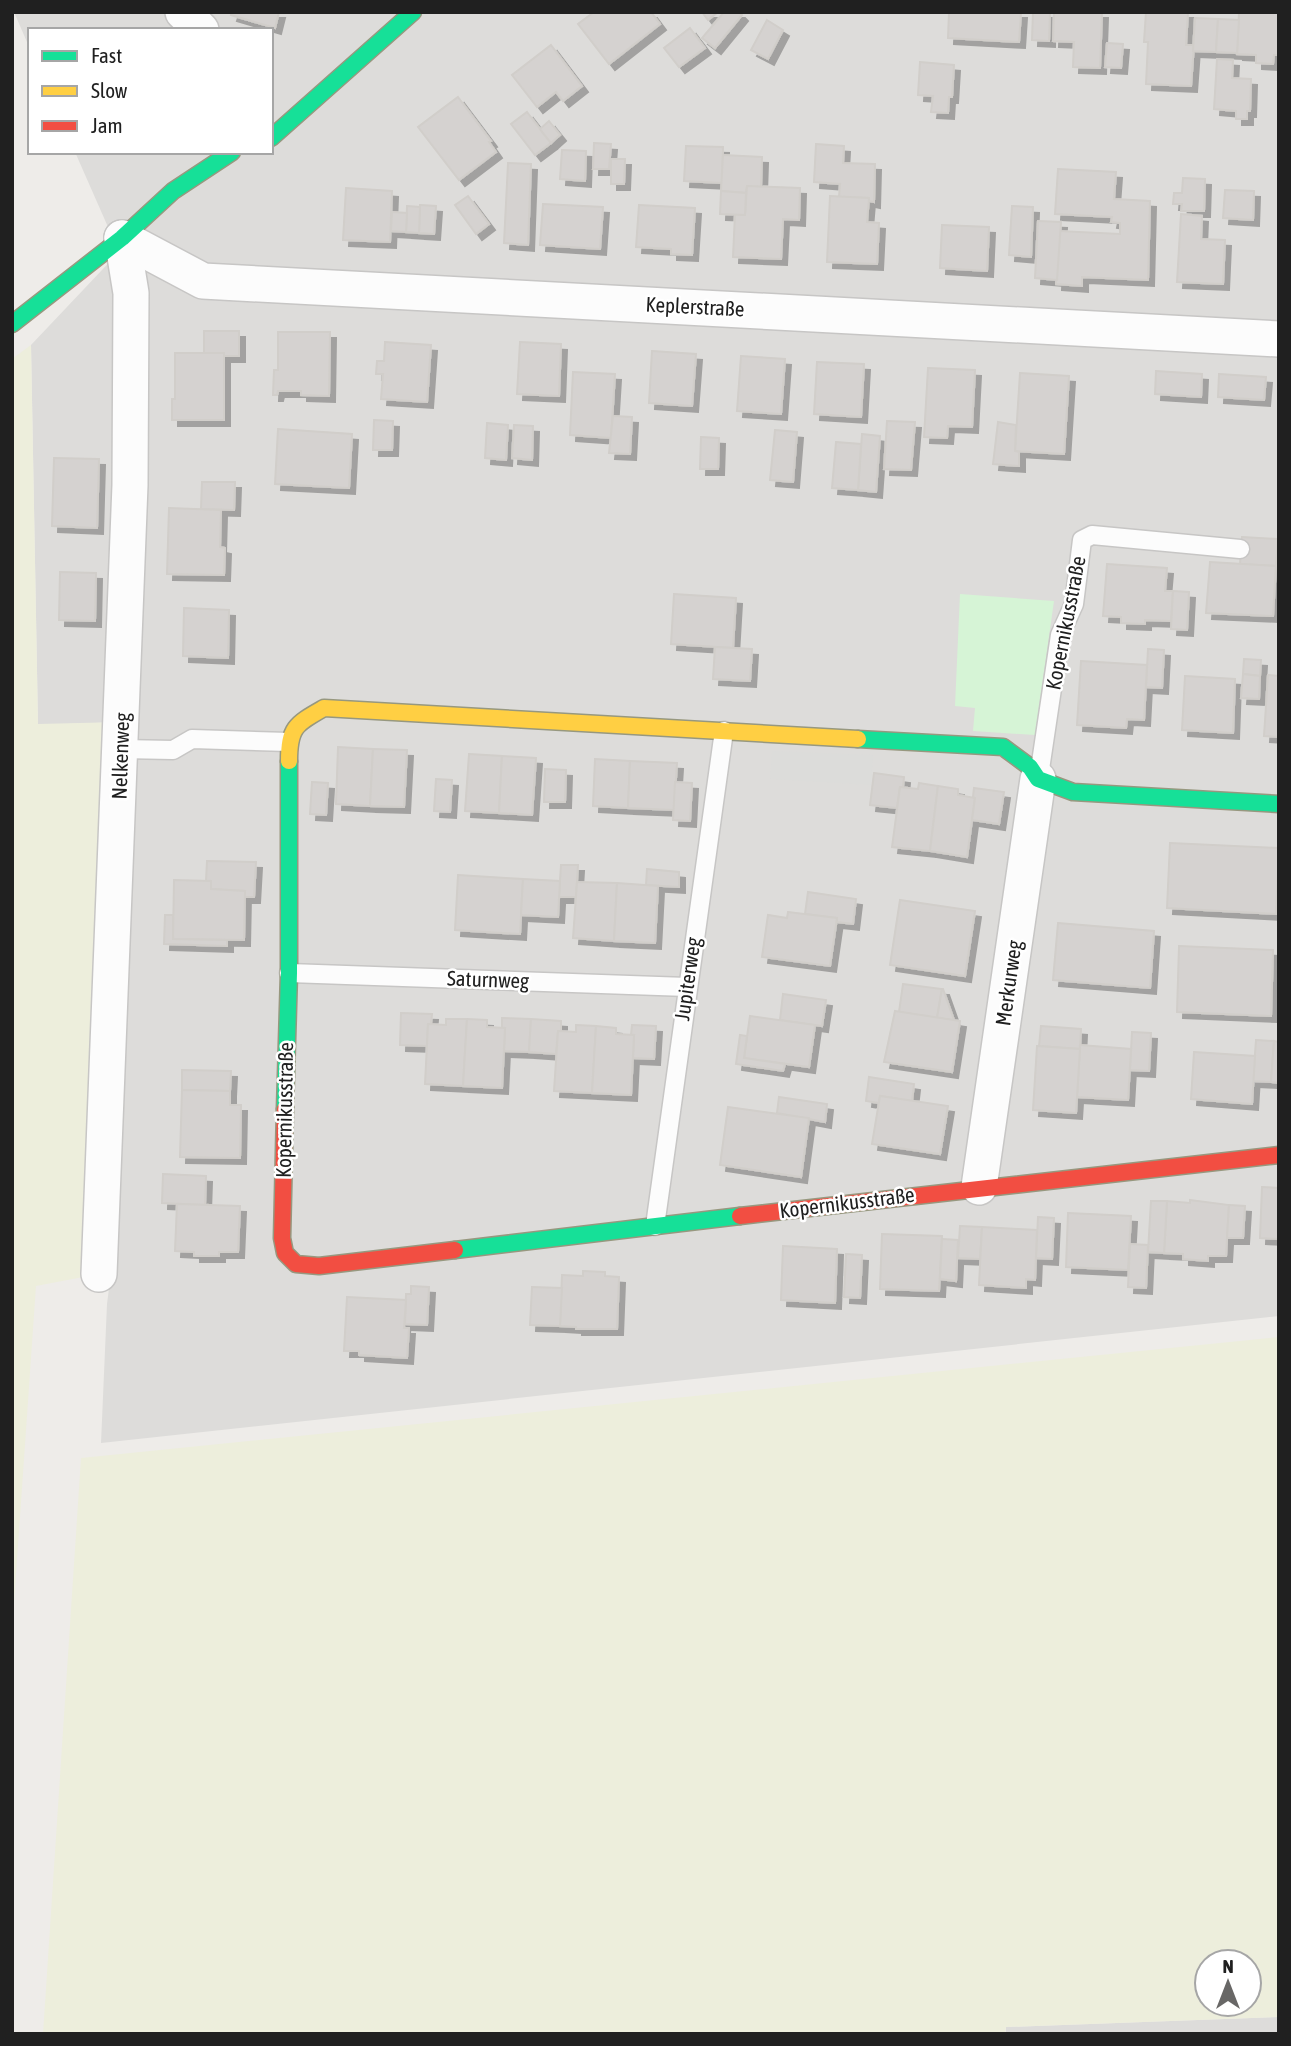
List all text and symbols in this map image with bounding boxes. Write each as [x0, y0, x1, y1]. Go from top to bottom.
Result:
legend [28, 28, 273, 154]
text: Fast [91, 43, 122, 67]
text: Slow [91, 78, 128, 102]
text: Jam [91, 113, 123, 137]
street label: Keplerstraße [645, 291, 745, 321]
street label: Kopernikusstraße [1040, 554, 1090, 692]
street label: Nelkenweg [106, 712, 134, 800]
street label: Jupiterweg [669, 936, 705, 1022]
street label: Merkurweg [990, 938, 1026, 1027]
street label: Saturnweg [447, 966, 529, 992]
street label: Kopernikusstraße [271, 1042, 297, 1178]
street label: Kopernikusstraße [778, 1182, 916, 1222]
north arrow [1193, 1948, 1263, 2018]
text: N [1222, 1955, 1234, 1977]

